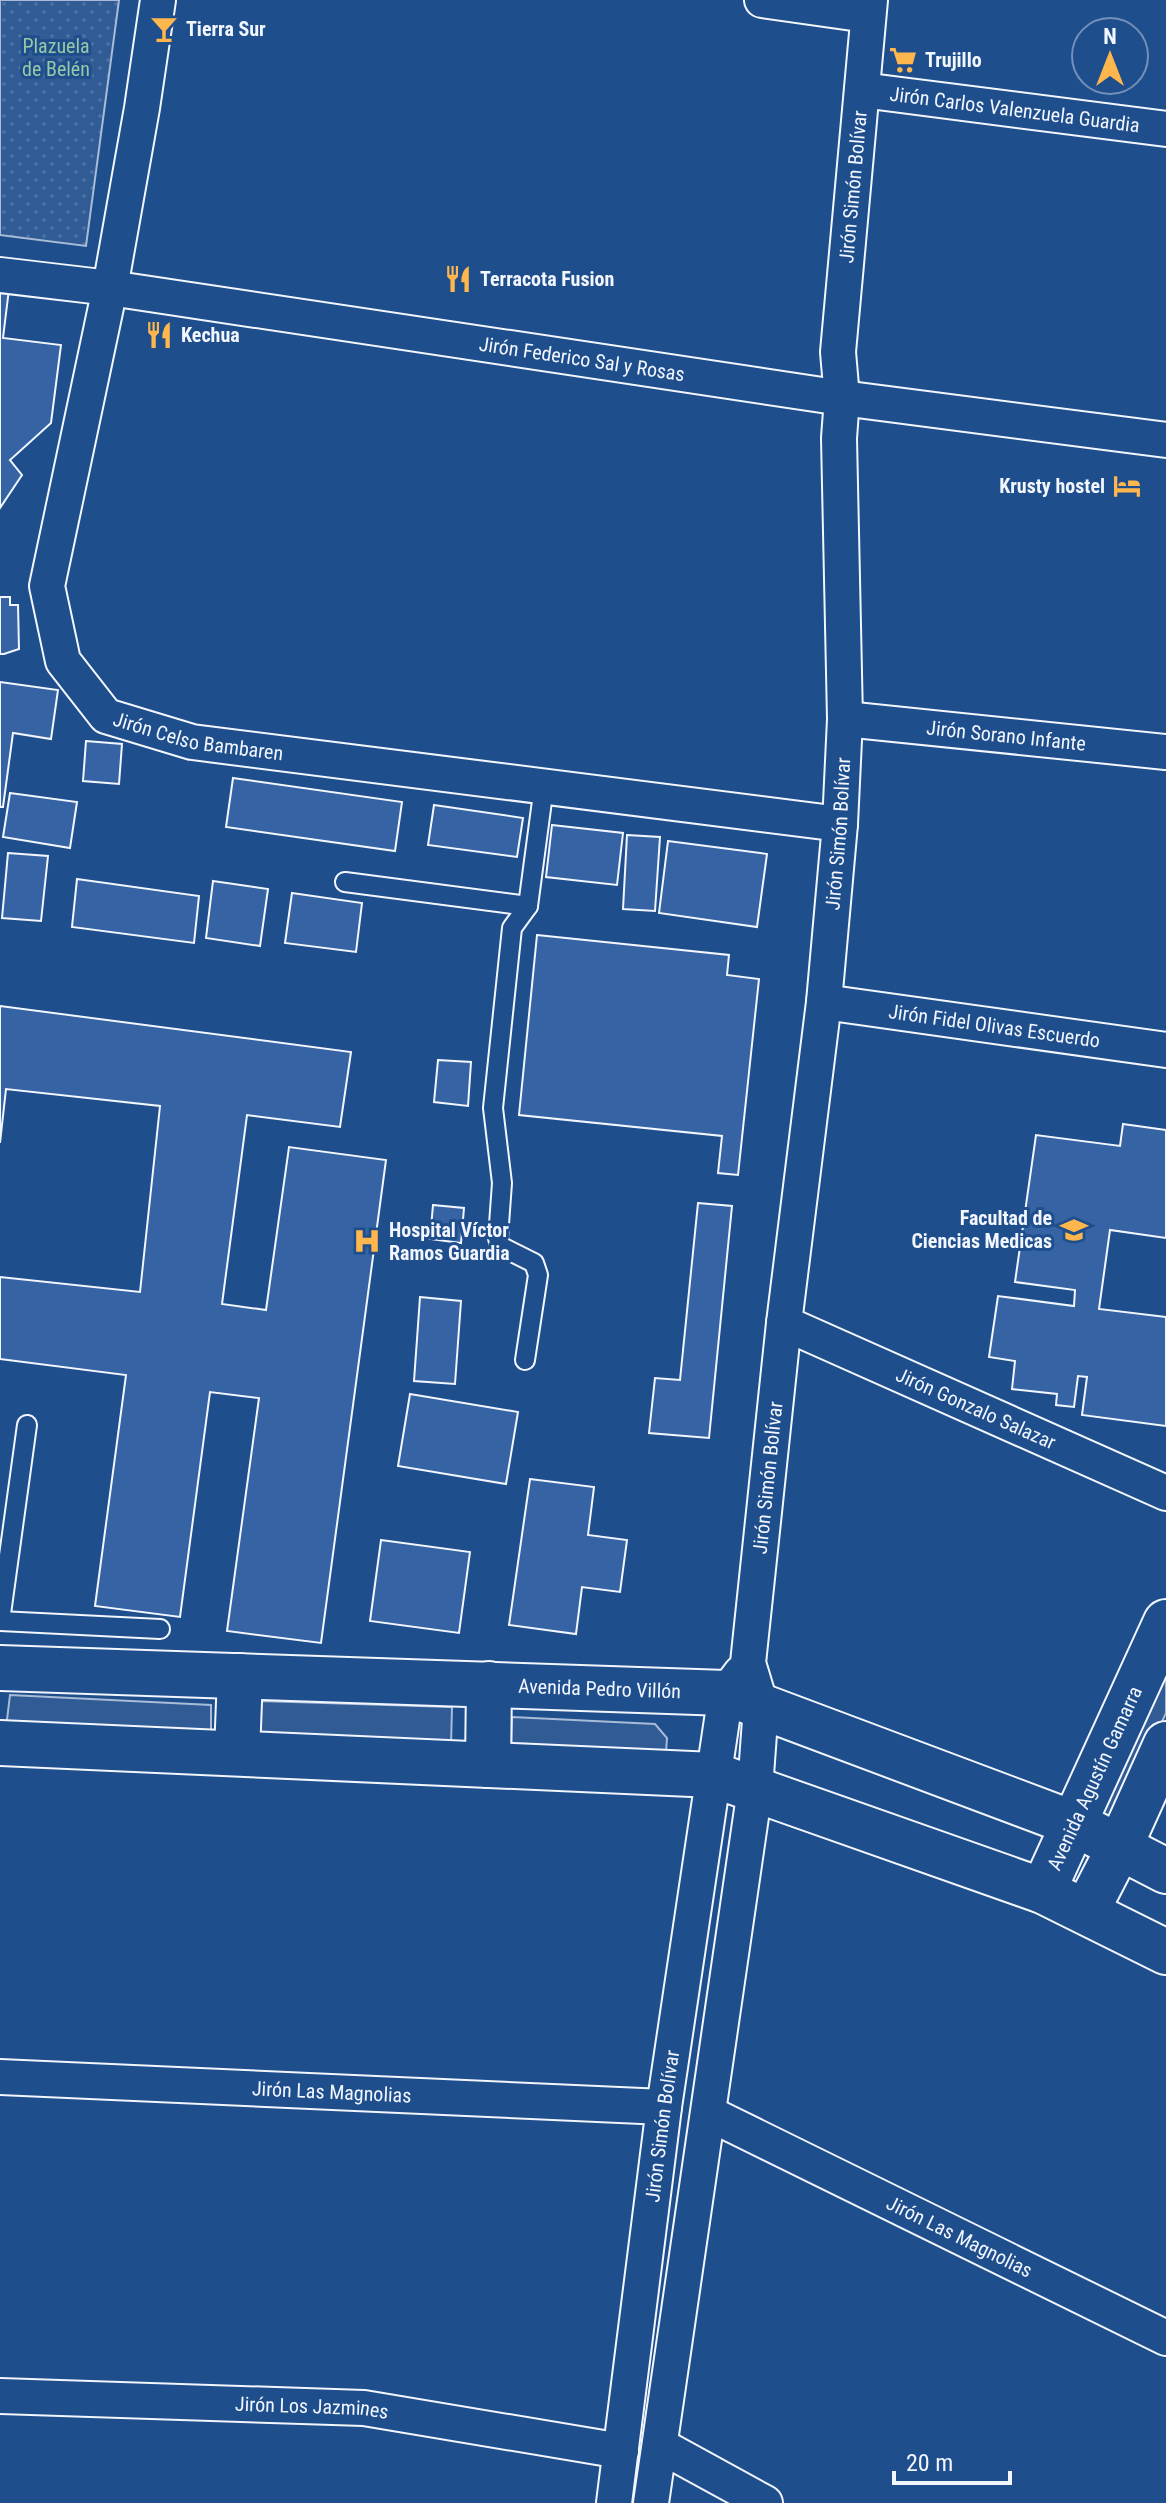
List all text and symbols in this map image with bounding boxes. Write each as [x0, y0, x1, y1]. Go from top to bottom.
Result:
bar icon: Tierra Sur [149, 14, 179, 44]
north arrow [1070, 16, 1150, 96]
place label: Tierra Sur [186, 17, 266, 41]
text: N [1103, 24, 1117, 49]
park label: Plazuela de Belén [22, 34, 90, 81]
supermarket icon: Trujillo [888, 45, 918, 75]
place label: Trujillo [925, 48, 982, 72]
street label: Jirón Carlos Valenzuela Guardia [888, 82, 1141, 138]
street label: Jirón Simón Bolívar [834, 110, 872, 264]
restaurant icon: Terracota Fusion [443, 264, 473, 294]
place label: Terracota Fusion [480, 267, 614, 291]
restaurant icon: Kechua [144, 320, 174, 350]
place label: Kechua [181, 323, 240, 347]
street label: Jirón Federico Sal y Rosas [477, 332, 686, 386]
hotel icon: Krusty hostel [1112, 471, 1142, 501]
place label: Krusty hostel [999, 474, 1105, 498]
street label: Jirón Celso Bambaren [110, 707, 285, 765]
street label: Jirón Sorano Infante [925, 715, 1087, 756]
street label: Jirón Simón Bolívar [820, 757, 855, 911]
street label: Jirón Fidel Olivas Escuerdo [887, 999, 1102, 1053]
place label: Facultad de Ciencias Medicas [911, 1206, 1052, 1253]
school or university icon: Facultad de Ciencias Medicas [1059, 1215, 1089, 1245]
place label: Hospital Víctor Ramos Guardia [389, 1218, 510, 1265]
hospital icon: Hospital Víctor Ramos Guardia [352, 1226, 382, 1256]
street label: Jirón Gonzalo Salazar [892, 1362, 1059, 1454]
street label: Jirón Simón Bolívar [748, 1400, 788, 1555]
street label: Avenida Pedro Villón [518, 1674, 681, 1703]
street label: Avenida Agustín Gamarra [1042, 1682, 1147, 1874]
street label: Jirón Simón Bolívar [640, 2048, 684, 2204]
street label: Jirón Las Magnolias [251, 2076, 412, 2108]
street label: Jirón Las Magnolias [883, 2191, 1036, 2283]
street label: Jirón Los Jazmines [235, 2392, 390, 2424]
scale bar [894, 2435, 1010, 2485]
text: 20 m [906, 2449, 953, 2477]

